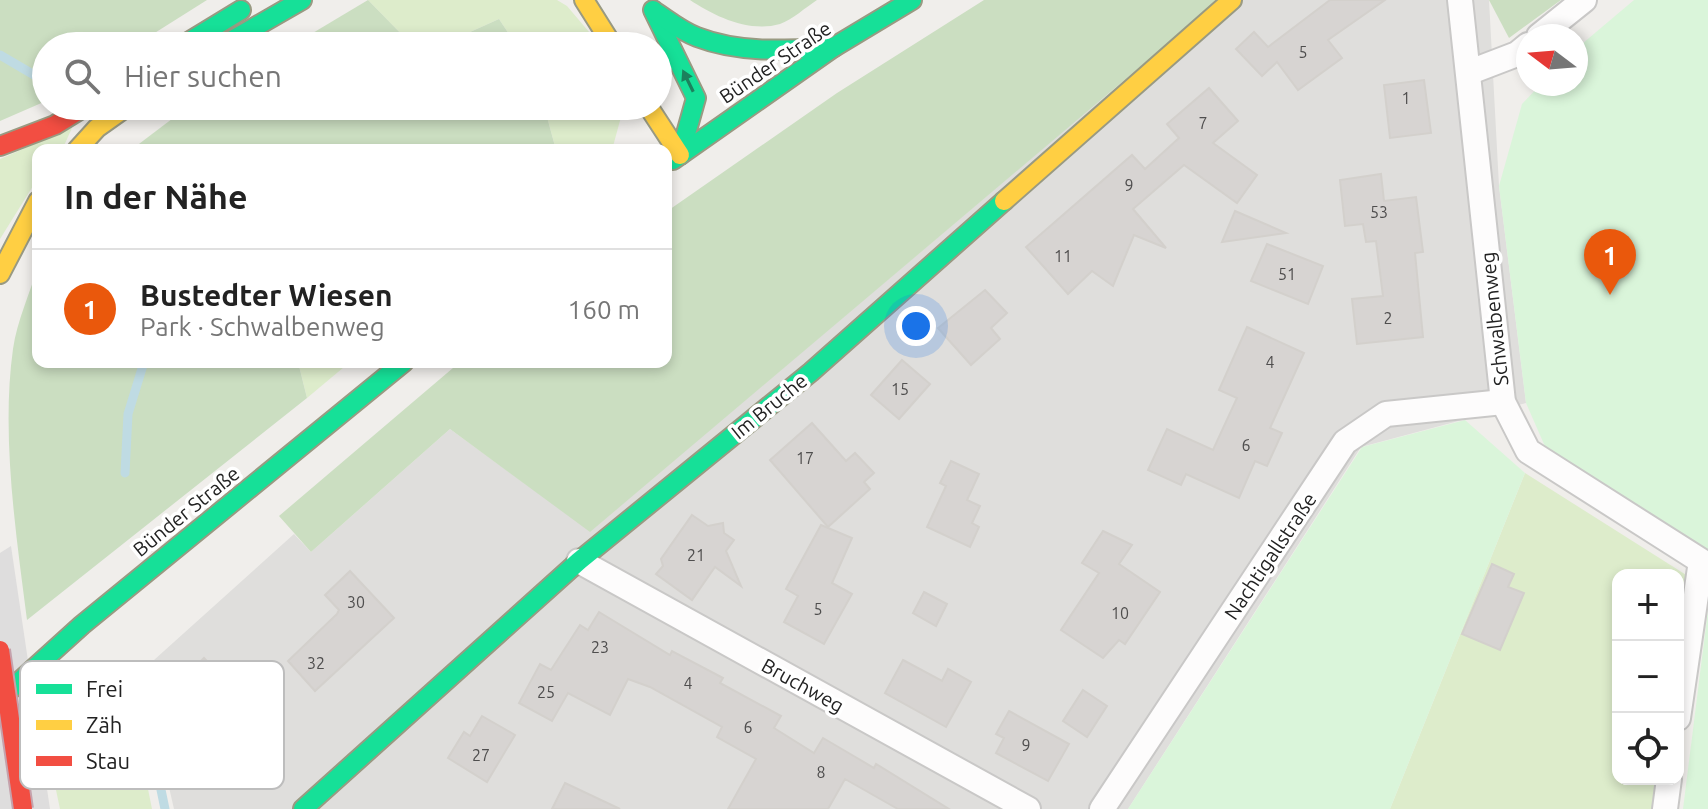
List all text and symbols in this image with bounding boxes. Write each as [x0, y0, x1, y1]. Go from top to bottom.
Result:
street label: Bünder Straße [715, 16, 835, 108]
north arrow [1516, 24, 1588, 96]
search box [32, 32, 672, 120]
house number: 5 [1298, 43, 1308, 61]
icon: search [60, 54, 104, 98]
text: Hier suchen [124, 59, 282, 93]
one-way arrow [681, 69, 695, 92]
house number: 1 [1401, 89, 1411, 107]
house number: 7 [1198, 114, 1208, 132]
house number: 9 [1124, 176, 1134, 194]
text: In der Nähe [64, 177, 247, 215]
house number: 53 [1370, 203, 1388, 221]
pin: 1 [1584, 229, 1636, 295]
house number: 11 [1054, 247, 1072, 265]
street label: Schwalbenweg [1476, 251, 1512, 387]
house number: 51 [1278, 265, 1296, 283]
text: Bustedter Wiesen [140, 278, 393, 312]
text: 1 [83, 295, 97, 324]
text: 160 m [568, 295, 640, 324]
your location [896, 306, 936, 346]
house number: 2 [1383, 309, 1393, 327]
text: Park · Schwalbenweg [140, 312, 385, 341]
house number: 4 [1265, 353, 1275, 371]
street label: Im Bruche [727, 369, 811, 443]
house number: 15 [891, 380, 909, 398]
house number: 6 [1241, 436, 1251, 454]
house number: 17 [796, 449, 814, 467]
street label: Bünder Straße [128, 461, 244, 561]
street label: Nachtigallstraße [1219, 488, 1321, 624]
house number: 21 [687, 546, 705, 564]
map controls [1612, 569, 1684, 785]
button: + [1612, 569, 1684, 641]
house number: 30 [347, 593, 365, 611]
house number: 5 [813, 600, 823, 618]
house number: 10 [1111, 604, 1129, 622]
house number: 23 [591, 638, 609, 656]
button: − [1612, 641, 1684, 713]
street label: Bruchweg [758, 653, 848, 717]
house number: 32 [307, 654, 325, 672]
legend [20, 661, 284, 789]
house number: 4 [683, 674, 693, 692]
text: Frei [86, 676, 123, 701]
house number: 25 [537, 683, 555, 701]
text: Zäh [86, 712, 122, 737]
button: locate [1612, 713, 1684, 785]
house number: 6 [743, 718, 753, 736]
house number: 9 [1021, 736, 1031, 754]
house number: 27 [472, 746, 490, 764]
text: Stau [86, 748, 130, 773]
house number: 8 [816, 763, 826, 781]

